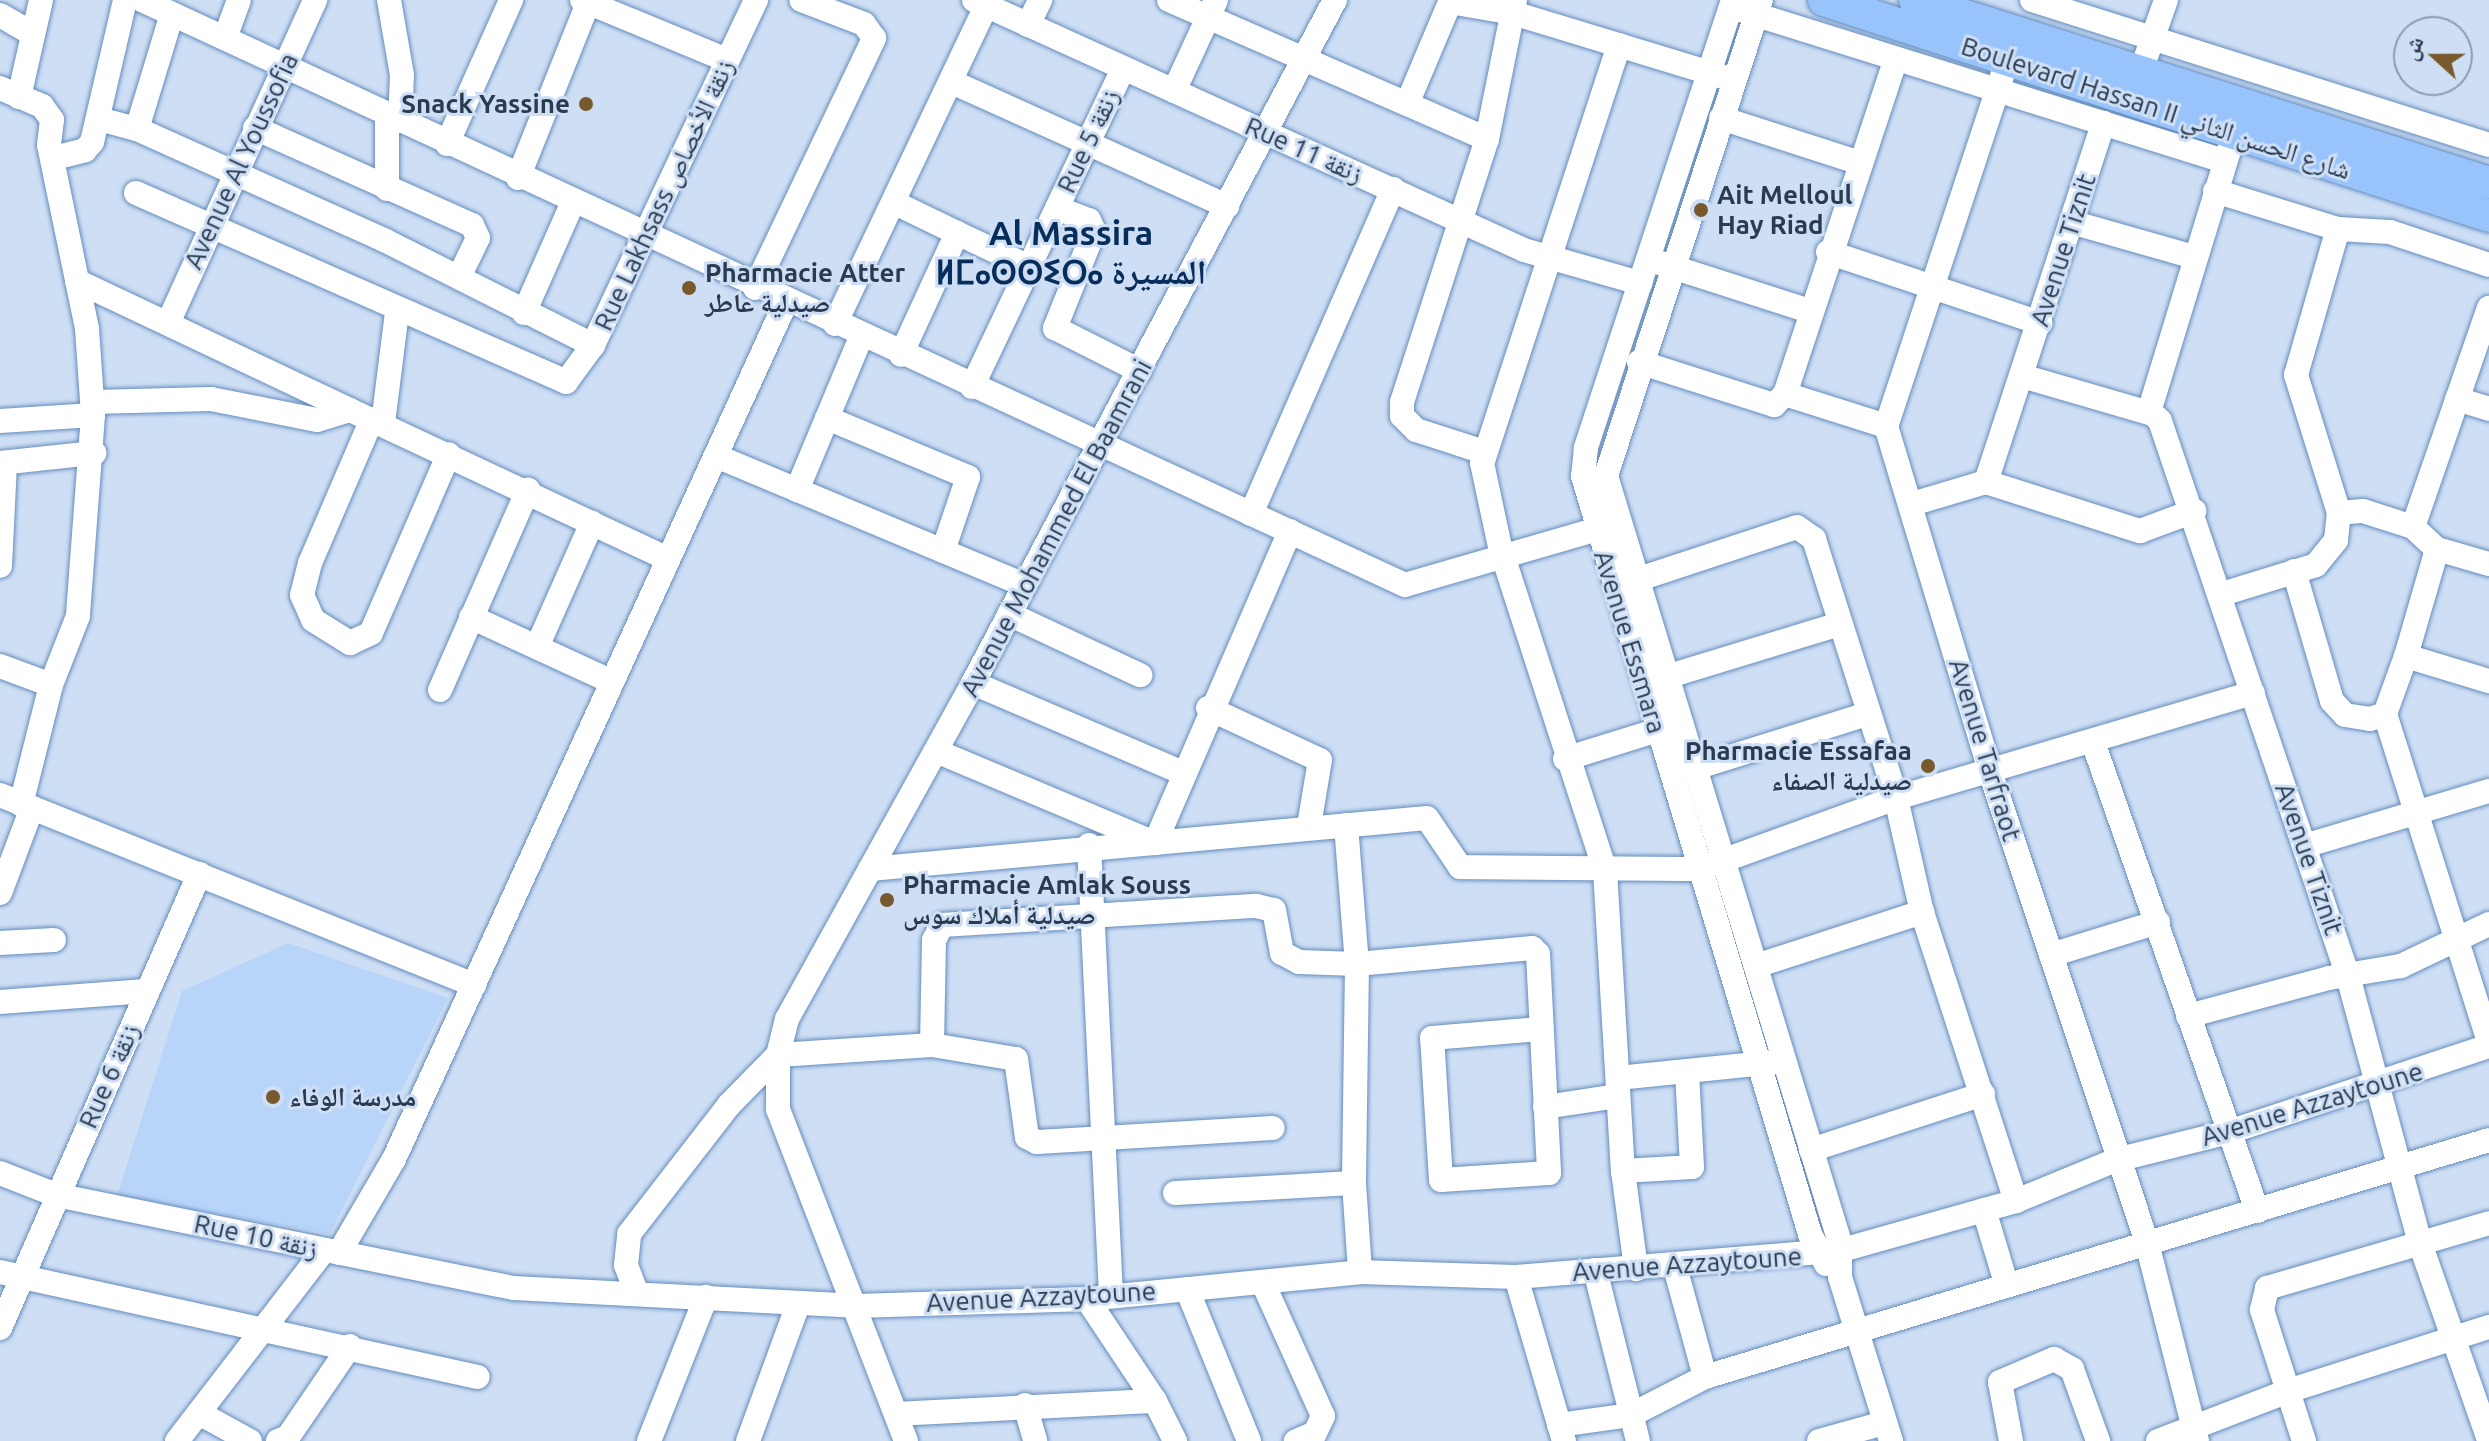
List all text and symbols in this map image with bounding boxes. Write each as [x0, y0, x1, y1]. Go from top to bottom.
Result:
north arrow [2393, 16, 2473, 96]
street label: Boulevard Hassan II شارع الحسن الثاني [1957, 30, 2355, 186]
text: ش [2396, 33, 2428, 63]
street label: Avenue Al Youssofia [177, 48, 305, 274]
street label: Rue Lakhsass زنقة الأخصاص [587, 54, 741, 336]
street label: Rue 5 زنقة [1050, 84, 1126, 198]
place label: Snack Yassine [401, 88, 570, 120]
marker: Snack Yassine [577, 95, 595, 113]
street label: Rue 11 زنقة [1240, 110, 1368, 190]
street label: Avenue Tiznit [2024, 170, 2102, 330]
place label: Ait Melloul Hay Riad [1717, 179, 1852, 240]
marker: Ait Melloul Hay Riad [1692, 201, 1710, 219]
district label: Al Massira ⵍⵎⴰⵙⵙⵉⵔⴰ المسيرة [936, 212, 1206, 292]
place label: Pharmacie Atter صيدلية عاطر [705, 257, 905, 318]
marker: Pharmacie Atter صيدلية عاطر [680, 279, 698, 297]
street label: Avenue Mohammed El Baamrani [954, 354, 1158, 702]
street label: Avenue Essmara [1587, 547, 1673, 737]
street label: Avenue Tarfraot [1942, 655, 2028, 845]
place label: Pharmacie Essafaa صيدلية الصفاء [1685, 735, 1912, 796]
marker: Pharmacie Essafaa صيدلية الصفاء [1919, 757, 1937, 775]
street label: Avenue Tiznit [2268, 779, 2350, 939]
place label: Pharmacie Amlak Souss صيدلية أملاك سوس [903, 869, 1191, 930]
marker: Pharmacie Amlak Souss صيدلية أملاك سوس [878, 891, 896, 909]
street label: Rue 6 زنقة [72, 1019, 146, 1133]
street label: Avenue Azzaytoune [2197, 1055, 2427, 1153]
place label: مدرسة الوفاء [289, 1081, 416, 1113]
marker: مدرسة الوفاء [264, 1088, 282, 1106]
street label: Rue 10 زنقة [191, 1208, 321, 1264]
street label: Avenue Azzaytoune [1571, 1240, 1803, 1288]
street label: Avenue Azzaytoune [925, 1275, 1157, 1319]

